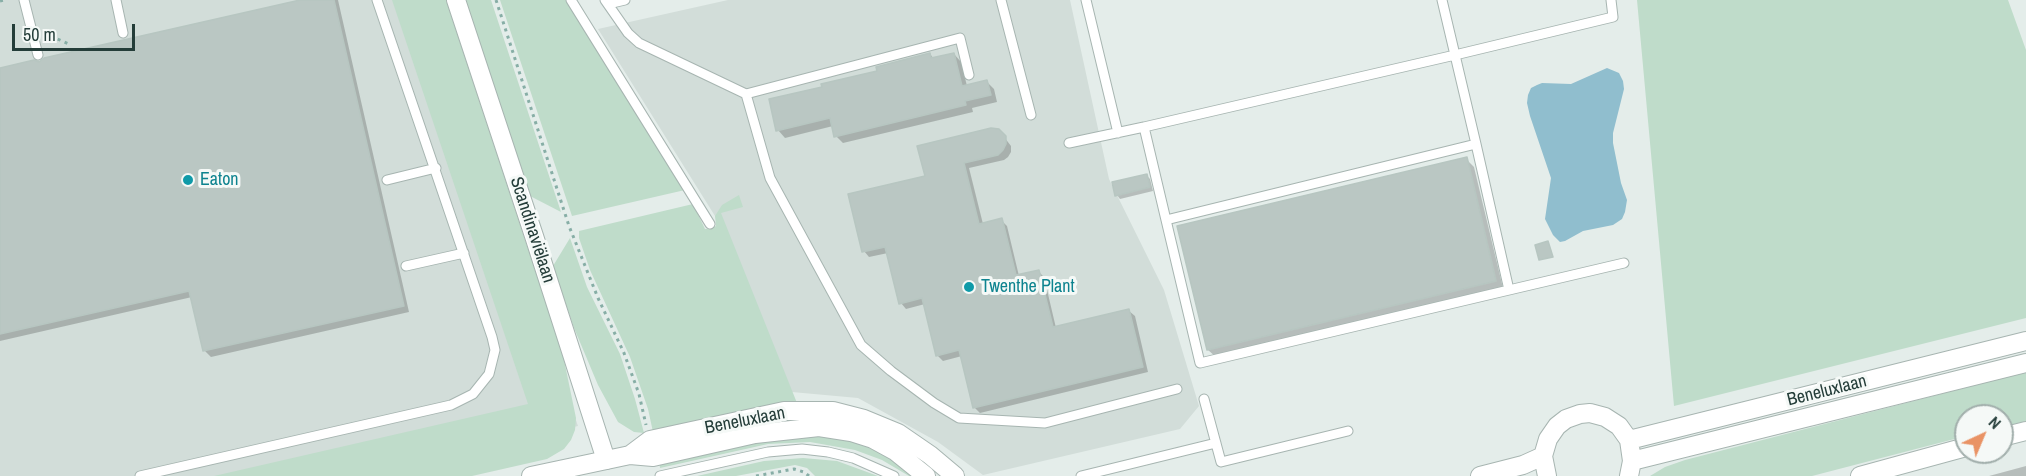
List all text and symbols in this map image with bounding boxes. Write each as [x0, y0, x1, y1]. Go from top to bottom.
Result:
scale bar [15, 12, 138, 50]
text: 50 m [23, 22, 56, 47]
place label: Eaton [200, 169, 239, 191]
marker: Eaton [181, 173, 195, 187]
street label: Scandinaviëlaan [505, 174, 559, 286]
place label: Twenthe Plant [981, 276, 1075, 298]
marker: Twenthe Plant [962, 280, 976, 294]
street label: Beneluxlaan [1785, 371, 1869, 411]
street label: Beneluxlaan [703, 403, 787, 439]
north arrow [1954, 404, 2014, 464]
text: N [1984, 411, 2006, 434]

